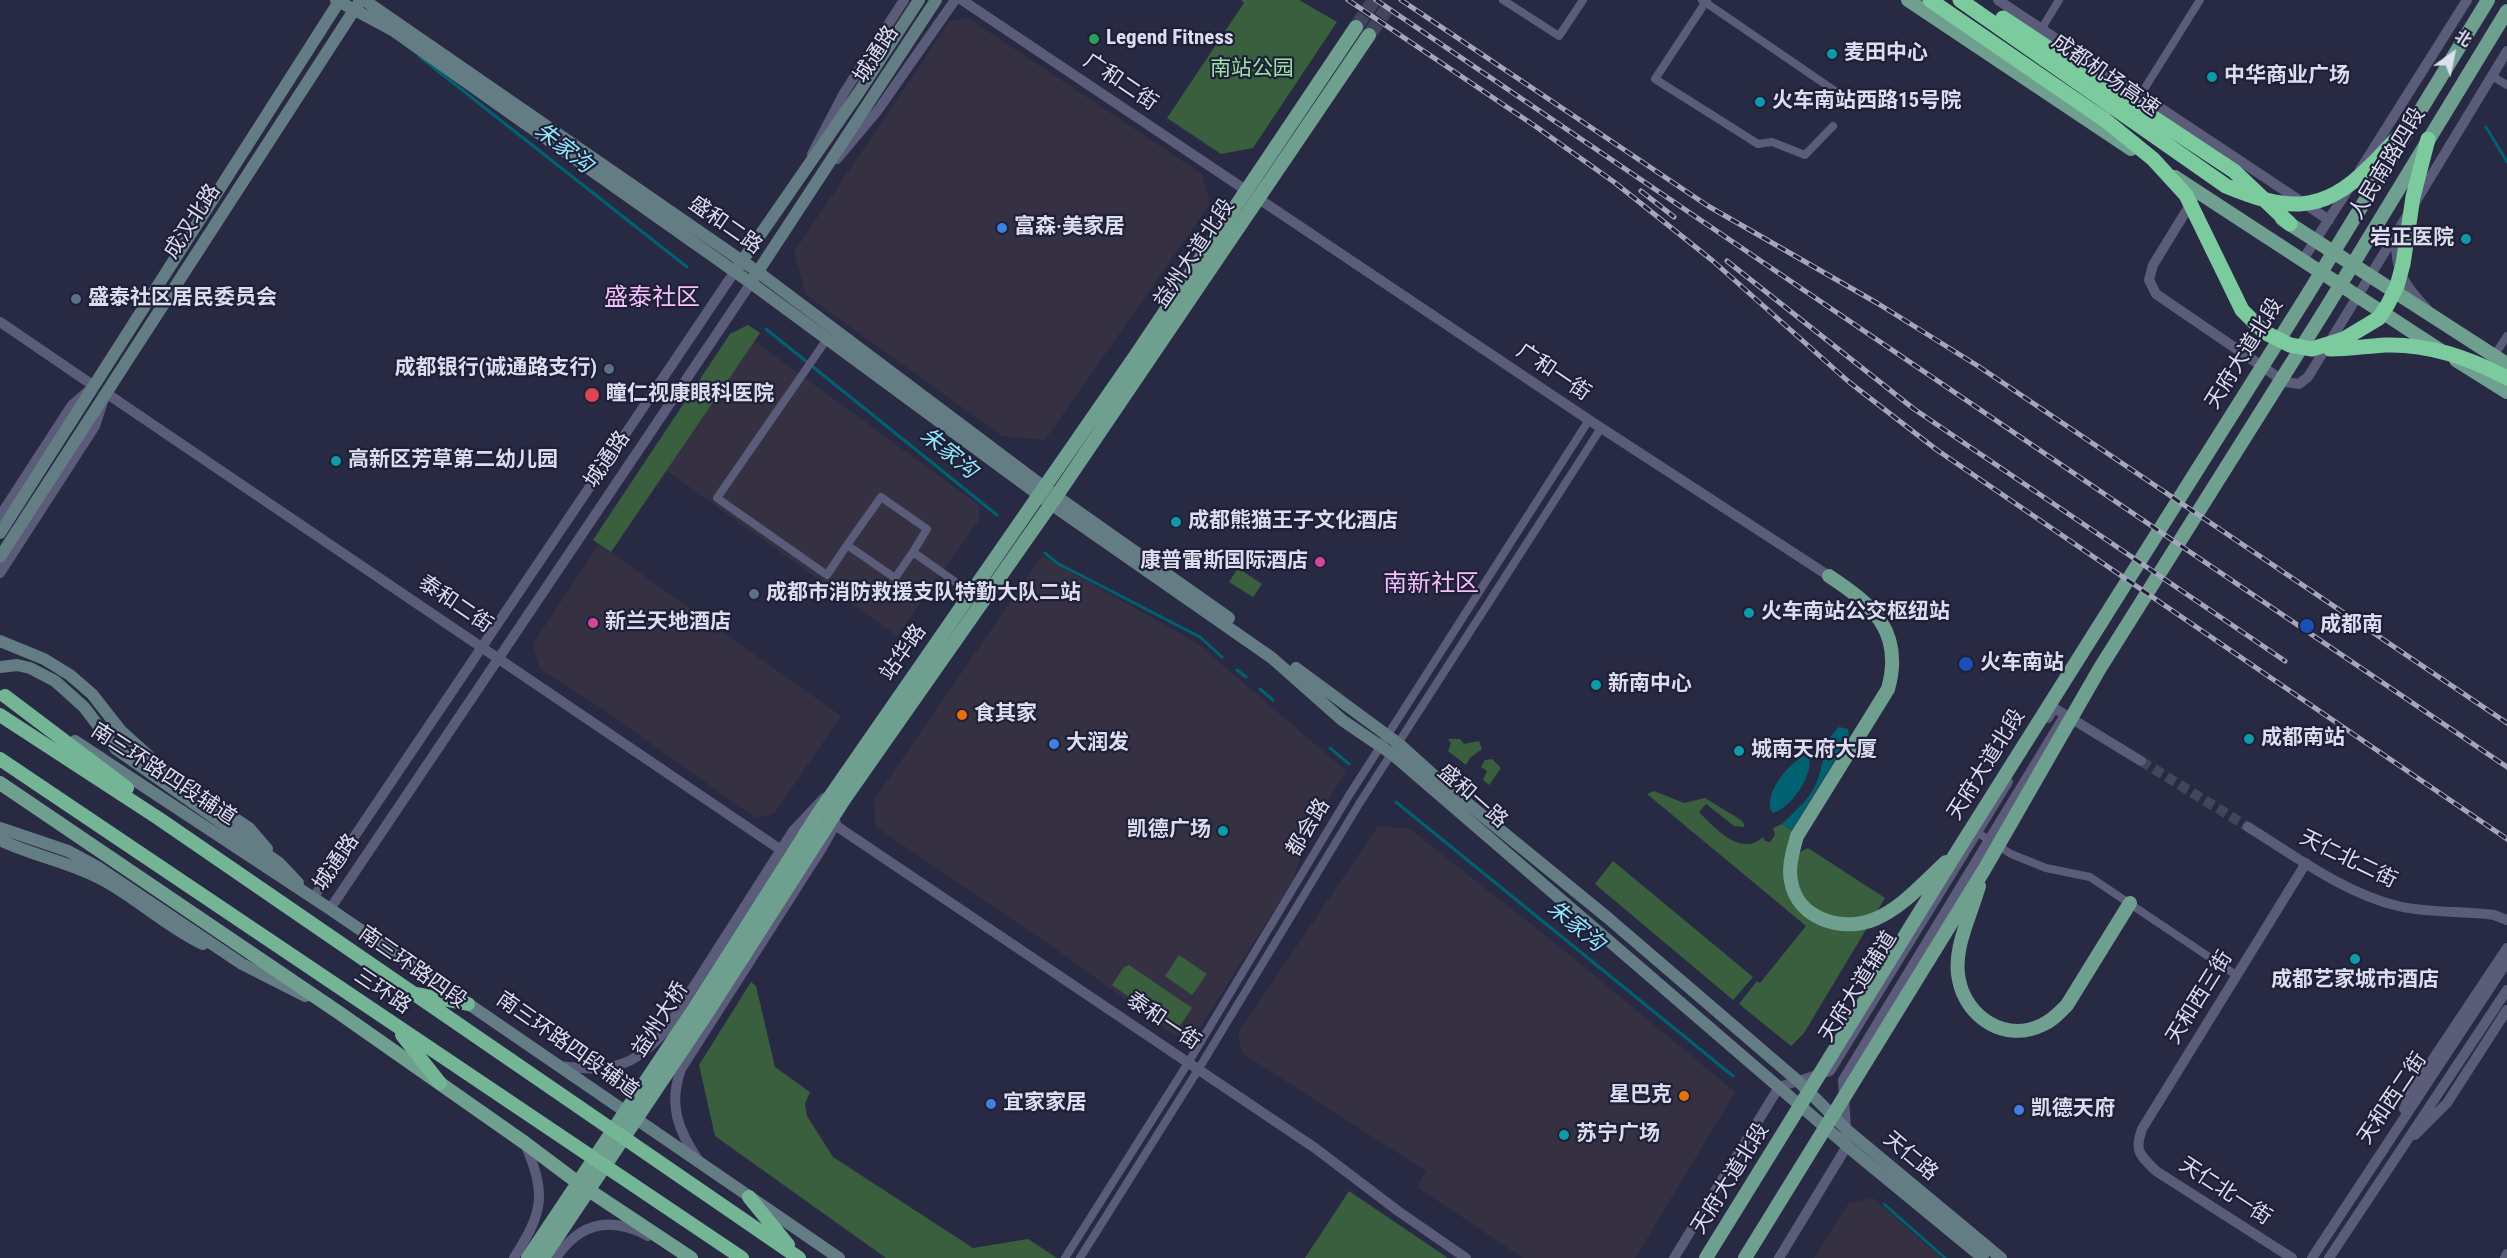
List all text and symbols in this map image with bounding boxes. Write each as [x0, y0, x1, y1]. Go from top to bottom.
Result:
street label: 城通路 [849, 22, 905, 88]
north arrow [2423, 24, 2483, 84]
place label: Legend Fitness [1106, 26, 1233, 52]
text: 北 [2451, 26, 2475, 51]
street label: 成都机场高速 [2046, 30, 2164, 122]
marker: Legend Fitness [1087, 32, 1101, 46]
place label: 麦田中心 [1844, 41, 1928, 67]
marker: 麦田中心 [1825, 47, 1839, 61]
street label: 广和二街 [1078, 49, 1162, 117]
park label: 南站公园 [1210, 57, 1294, 83]
place label: 中华商业广场 [2224, 64, 2350, 90]
marker: 中华商业广场 [2205, 70, 2219, 84]
place label: 火车南站西路15号院 [1772, 89, 1961, 115]
marker: 火车南站西路15号院 [1753, 95, 1767, 109]
street label: 人民南路四段 [2345, 104, 2431, 224]
water label: 朱家沟 [529, 118, 597, 180]
street label: 成汉北路 [160, 180, 226, 264]
street label: 盛和二路 [683, 192, 767, 260]
street label: 益州大道北段 [1149, 195, 1241, 313]
place label: 富森·美家居 [1014, 215, 1125, 241]
marker: 富森·美家居 [995, 221, 1009, 235]
place label: 岩正医院 [2370, 226, 2454, 252]
marker: 岩正医院 [2459, 232, 2473, 246]
district label: 盛泰社区 [604, 285, 700, 313]
place label: 盛泰社区居民委员会 [88, 286, 277, 312]
marker: 盛泰社区居民委员会 [69, 292, 83, 306]
street label: 天府大道北段 [2201, 294, 2289, 414]
street label: 广和一街 [1511, 339, 1595, 407]
place label: 成都银行(诚通路支行) [394, 356, 597, 382]
marker: 成都银行(诚通路支行) [602, 362, 616, 376]
place label: 瞳仁视康眼科医院 [606, 382, 774, 408]
marker: 瞳仁视康眼科医院 [583, 386, 601, 404]
water label: 朱家沟 [914, 423, 982, 485]
street label: 城通路 [580, 427, 636, 493]
place label: 高新区芳草第二幼儿园 [348, 448, 558, 474]
marker: 高新区芳草第二幼儿园 [329, 454, 343, 468]
place label: 成都熊猫王子文化酒店 [1188, 509, 1398, 535]
marker: 成都熊猫王子文化酒店 [1169, 515, 1183, 529]
place label: 康普雷斯国际酒店 [1140, 549, 1308, 575]
marker: 康普雷斯国际酒店 [1313, 555, 1327, 569]
street label: 泰和二街 [413, 571, 497, 639]
district label: 南新社区 [1383, 571, 1479, 599]
place label: 成都市消防救援支队特勤大队二站 [766, 581, 1081, 607]
marker: 成都市消防救援支队特勤大队二站 [747, 587, 761, 601]
place label: 火车南站公交枢纽站 [1761, 600, 1950, 626]
marker: 火车南站公交枢纽站 [1742, 606, 1756, 620]
place label: 新兰天地酒店 [605, 610, 731, 636]
place label: 成都南 [2320, 613, 2383, 639]
marker: 新兰天地酒店 [586, 616, 600, 630]
marker: 成都南 [2298, 617, 2316, 635]
street label: 站华路 [876, 620, 932, 686]
place label: 火车南站 [1980, 651, 2064, 677]
marker: 火车南站 [1957, 655, 1975, 673]
place label: 新南中心 [1608, 672, 1692, 698]
marker: 新南中心 [1589, 678, 1603, 692]
place label: 食其家 [974, 702, 1037, 728]
street label: 天府大道北段 [1943, 705, 2031, 825]
marker: 食其家 [955, 708, 969, 722]
street label: 南三环路四段辅道 [86, 719, 240, 831]
place label: 成都南站 [2261, 726, 2345, 752]
place label: 大润发 [1066, 731, 1129, 757]
marker: 成都南站 [2242, 732, 2256, 746]
marker: 大润发 [1047, 737, 1061, 751]
place label: 城南天府大厦 [1751, 738, 1877, 764]
marker: 城南天府大厦 [1732, 744, 1746, 758]
street label: 盛和一路 [1432, 760, 1512, 834]
street label: 都会路 [1282, 795, 1336, 861]
place label: 凯德广场 [1127, 818, 1211, 844]
marker: 凯德广场 [1216, 824, 1230, 838]
street label: 天仁北二街 [2295, 826, 2401, 894]
street label: 城通路 [309, 830, 365, 896]
water label: 朱家沟 [1541, 896, 1609, 958]
street label: 南三环路四段 [353, 922, 471, 1014]
street label: 天府大道辅道 [1815, 927, 1903, 1047]
street label: 天和西三街 [2161, 947, 2239, 1049]
marker: 成都艺家城市酒店 [2348, 952, 2362, 966]
street label: 三环路 [349, 964, 415, 1020]
place label: 成都艺家城市酒店 [2271, 968, 2439, 994]
street label: 益州大桥 [628, 978, 694, 1062]
street label: 南三环路四段辅道 [491, 987, 643, 1105]
street label: 泰和一街 [1121, 988, 1205, 1056]
street label: 天和西二街 [2353, 1048, 2433, 1150]
place label: 星巴克 [1609, 1083, 1672, 1109]
marker: 星巴克 [1677, 1089, 1691, 1103]
place label: 宜家家居 [1003, 1091, 1087, 1117]
marker: 宜家家居 [984, 1097, 998, 1111]
place label: 凯德天府 [2031, 1097, 2115, 1123]
marker: 凯德天府 [2012, 1103, 2026, 1117]
street label: 天府大道北段 [1687, 1119, 1775, 1239]
place label: 苏宁广场 [1576, 1122, 1660, 1148]
street label: 天仁路 [1878, 1127, 1942, 1187]
marker: 苏宁广场 [1557, 1128, 1571, 1142]
street label: 天仁北一街 [2174, 1153, 2276, 1231]

